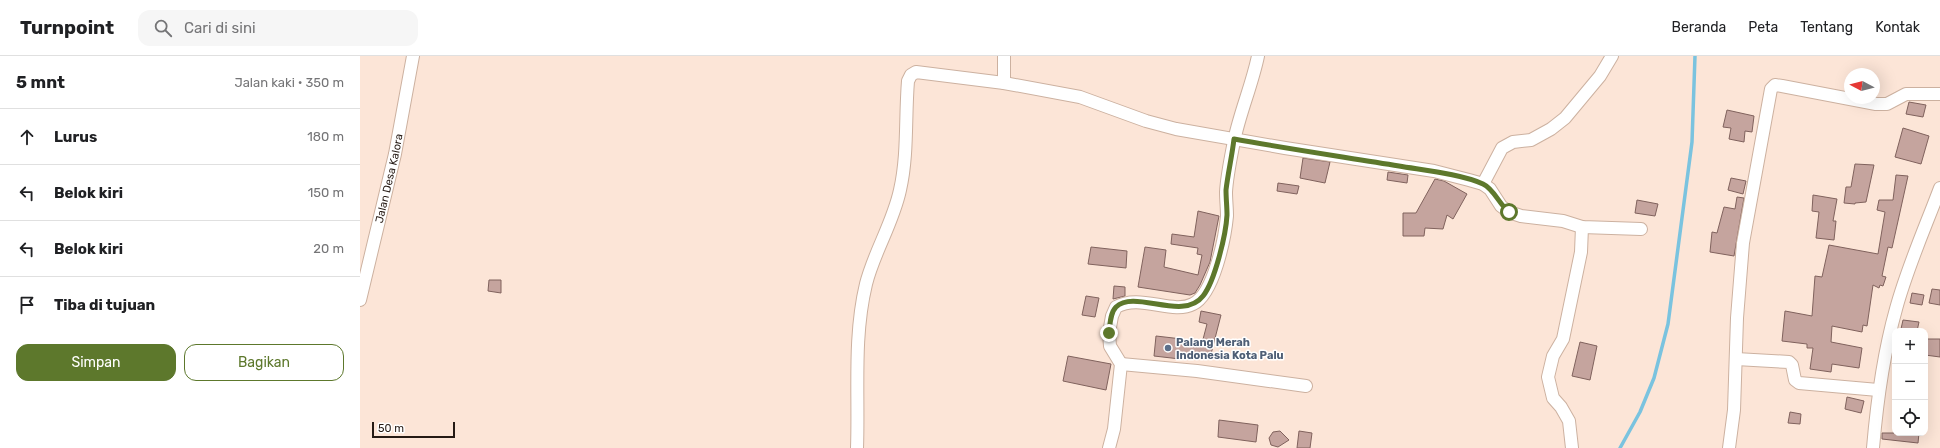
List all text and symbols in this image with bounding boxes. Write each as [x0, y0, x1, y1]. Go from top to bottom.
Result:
search box [138, 10, 418, 46]
text: Turnpoint [20, 16, 114, 39]
icon: search [152, 17, 174, 39]
text: Cari di sini [184, 19, 256, 37]
text: Beranda [1672, 19, 1726, 36]
text: Peta [1748, 19, 1778, 36]
text: Tentang [1800, 19, 1853, 36]
text: Kontak [1875, 19, 1920, 36]
north arrow [1844, 68, 1880, 104]
text: 5 mnt [16, 72, 65, 92]
text: Jalan kaki · 350 m [234, 75, 344, 90]
icon: ahead [16, 126, 38, 148]
text: Lurus [54, 128, 97, 146]
text: 180 m [307, 129, 344, 144]
street label: Jalan Desa Kalora [372, 133, 405, 224]
icon: left [16, 182, 38, 204]
text: Belok kiri [54, 184, 123, 202]
text: 150 m [308, 185, 344, 200]
route start [1500, 203, 1518, 221]
icon: left [16, 238, 38, 260]
text: Belok kiri [54, 240, 123, 258]
text: 20 m [313, 241, 344, 256]
icon: arrive [16, 294, 38, 316]
text: Tiba di tujuan [54, 296, 155, 314]
route end [1100, 324, 1118, 342]
map controls [1892, 328, 1928, 436]
button: + [1892, 328, 1928, 364]
place label: Palang Merah Indonesia Kota Palu [1176, 336, 1284, 362]
marker: Palang Merah Indonesia Kota Palu [1163, 343, 1173, 353]
button: Simpan [16, 344, 176, 381]
button: Bagikan [184, 344, 344, 381]
button: − [1892, 364, 1928, 400]
button: locate [1892, 400, 1928, 436]
scale bar [372, 420, 455, 439]
text: 50 m [378, 422, 404, 435]

